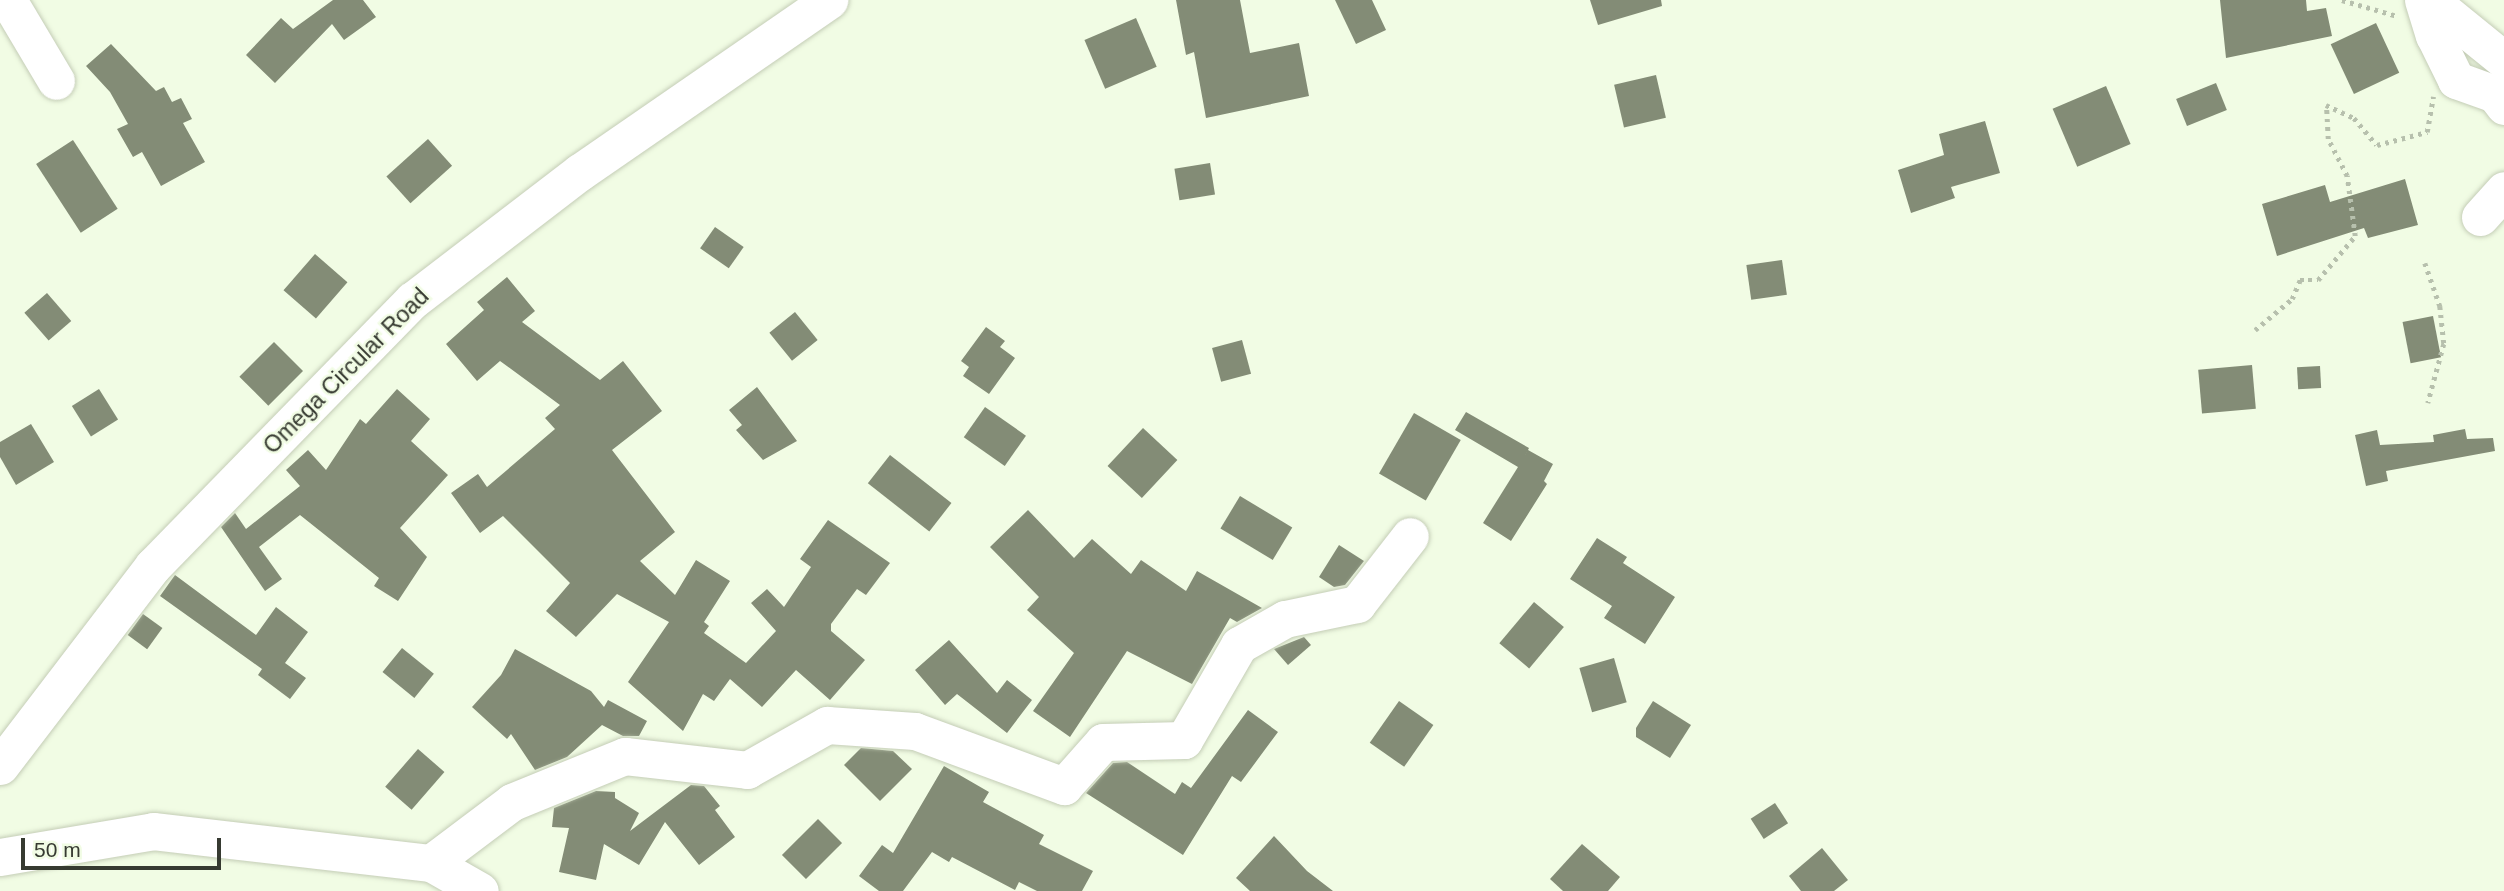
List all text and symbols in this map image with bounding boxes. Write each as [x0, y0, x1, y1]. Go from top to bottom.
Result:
street label: Omega Circular Road [258, 283, 434, 459]
scale bar [24, 824, 224, 868]
text: 50 m [34, 838, 81, 861]

